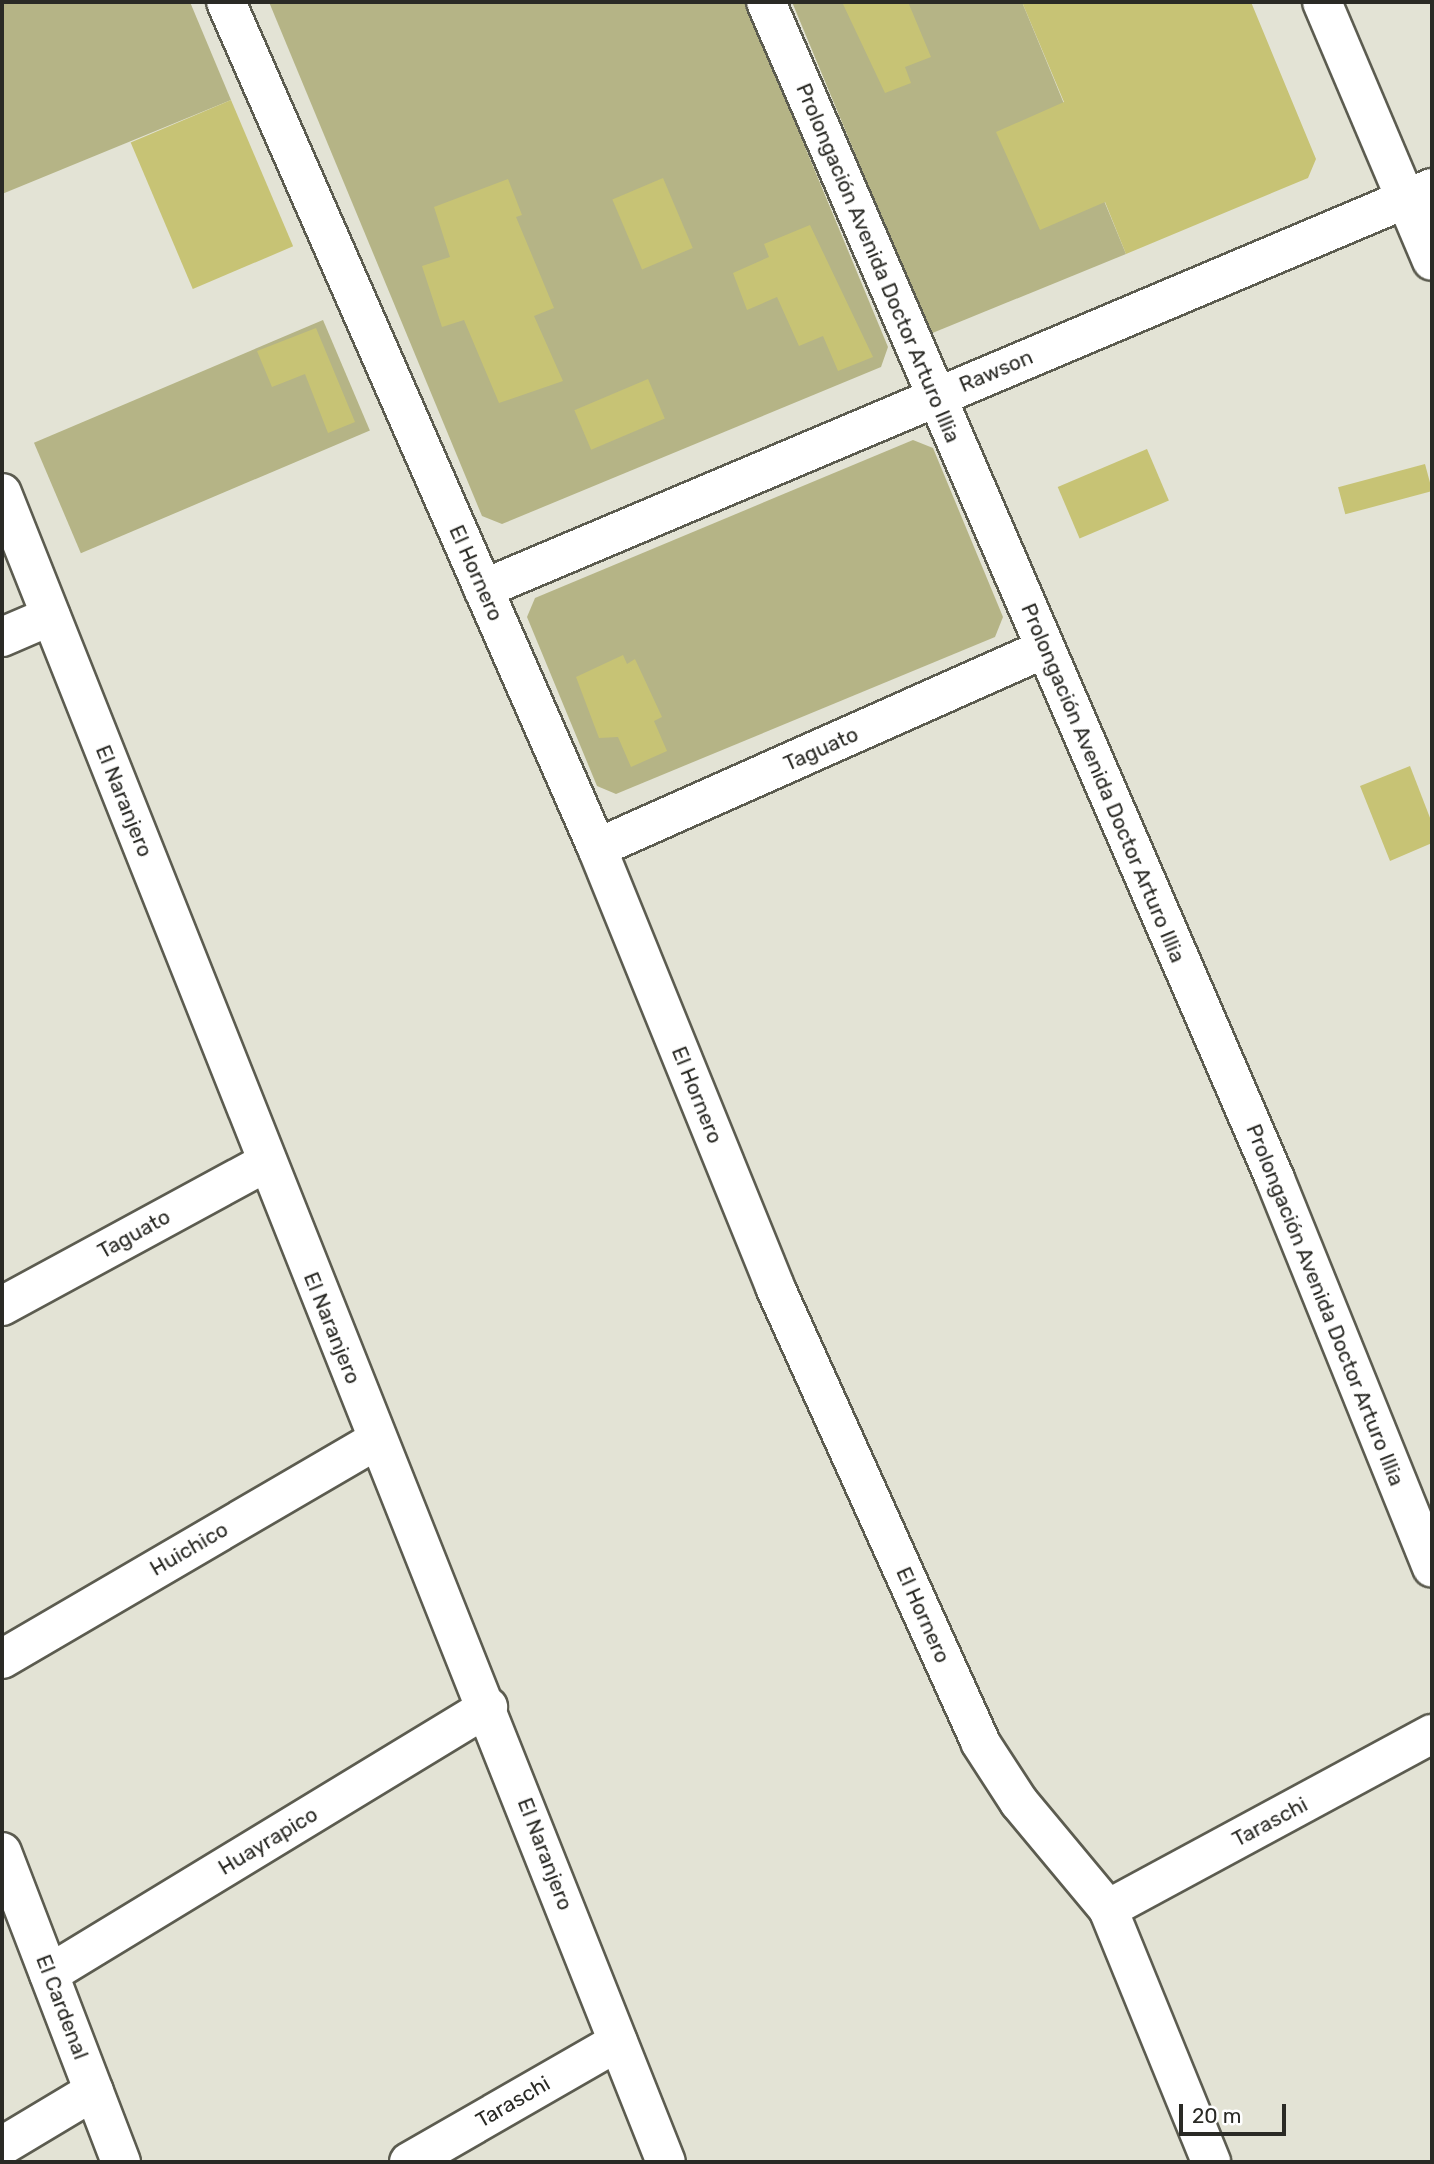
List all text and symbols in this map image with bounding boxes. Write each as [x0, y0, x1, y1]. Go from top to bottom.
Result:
street label: Prolongación Avenida Doctor Arturo Illia [790, 79, 966, 447]
street label: Rawson [955, 344, 1037, 398]
street label: El Hornero [444, 521, 508, 625]
street label: Prolongación Avenida Doctor Arturo Illia [1015, 599, 1191, 967]
street label: Taguato [780, 721, 862, 777]
street label: El Naranjero [90, 741, 158, 861]
street label: El Hornero [666, 1043, 728, 1147]
street label: Prolongación Avenida Doctor Arturo Illia [1240, 1120, 1410, 1490]
street label: Taguato [93, 1204, 175, 1264]
street label: El Naranjero [298, 1268, 366, 1388]
street label: Huichico [146, 1517, 232, 1581]
street label: El Hornero [891, 1563, 955, 1667]
street label: Taraschi [1228, 1792, 1312, 1852]
street label: El Naranjero [512, 1794, 578, 1914]
street label: Huayrapico [214, 1802, 322, 1880]
street label: El Cardenal [31, 1951, 93, 2063]
street label: Taraschi [471, 2071, 555, 2133]
scale bar [1182, 2090, 1289, 2134]
text: 20 m [1192, 2103, 1241, 2128]

